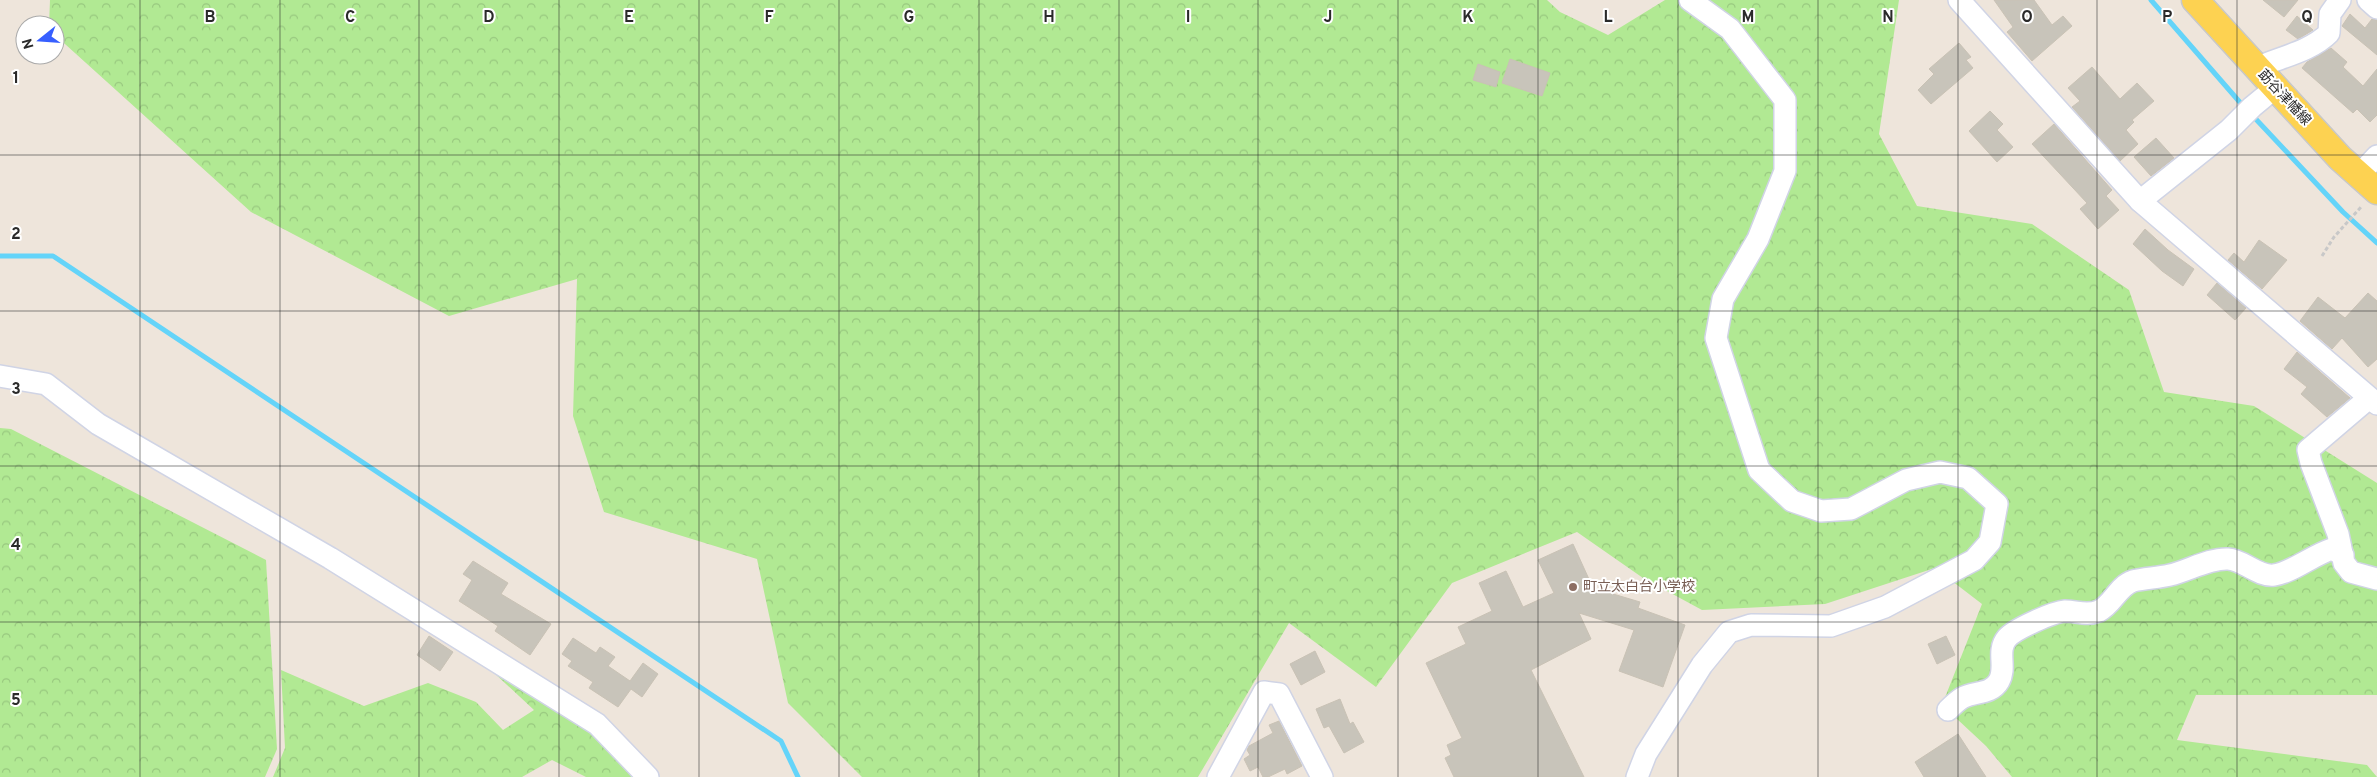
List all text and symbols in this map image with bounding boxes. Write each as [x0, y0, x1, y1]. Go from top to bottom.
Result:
text: B [204, 8, 216, 28]
text: C [345, 8, 355, 28]
text: D [483, 8, 495, 28]
text: E [624, 8, 634, 28]
text: F [764, 8, 774, 28]
text: G [904, 8, 914, 28]
text: H [1043, 8, 1055, 28]
text: I [1186, 8, 1190, 28]
text: J [1324, 8, 1332, 28]
text: K [1462, 8, 1474, 28]
text: L [1603, 8, 1613, 28]
text: M [1742, 8, 1754, 28]
text: N [1882, 8, 1894, 28]
text: O [2021, 8, 2033, 28]
text: P [2162, 8, 2172, 28]
text: Q [2301, 8, 2313, 28]
north arrow [15, 15, 65, 65]
text: N [19, 36, 39, 51]
street label: 莇谷津幡線 [2254, 67, 2314, 129]
text: 1 [13, 69, 19, 89]
text: 2 [11, 225, 21, 245]
text: 3 [11, 380, 21, 400]
text: 4 [11, 536, 21, 556]
place label: 町立太白台小学校 [1583, 578, 1695, 596]
marker: 町立太白台小学校 [1567, 581, 1579, 593]
text: 5 [11, 691, 21, 711]

